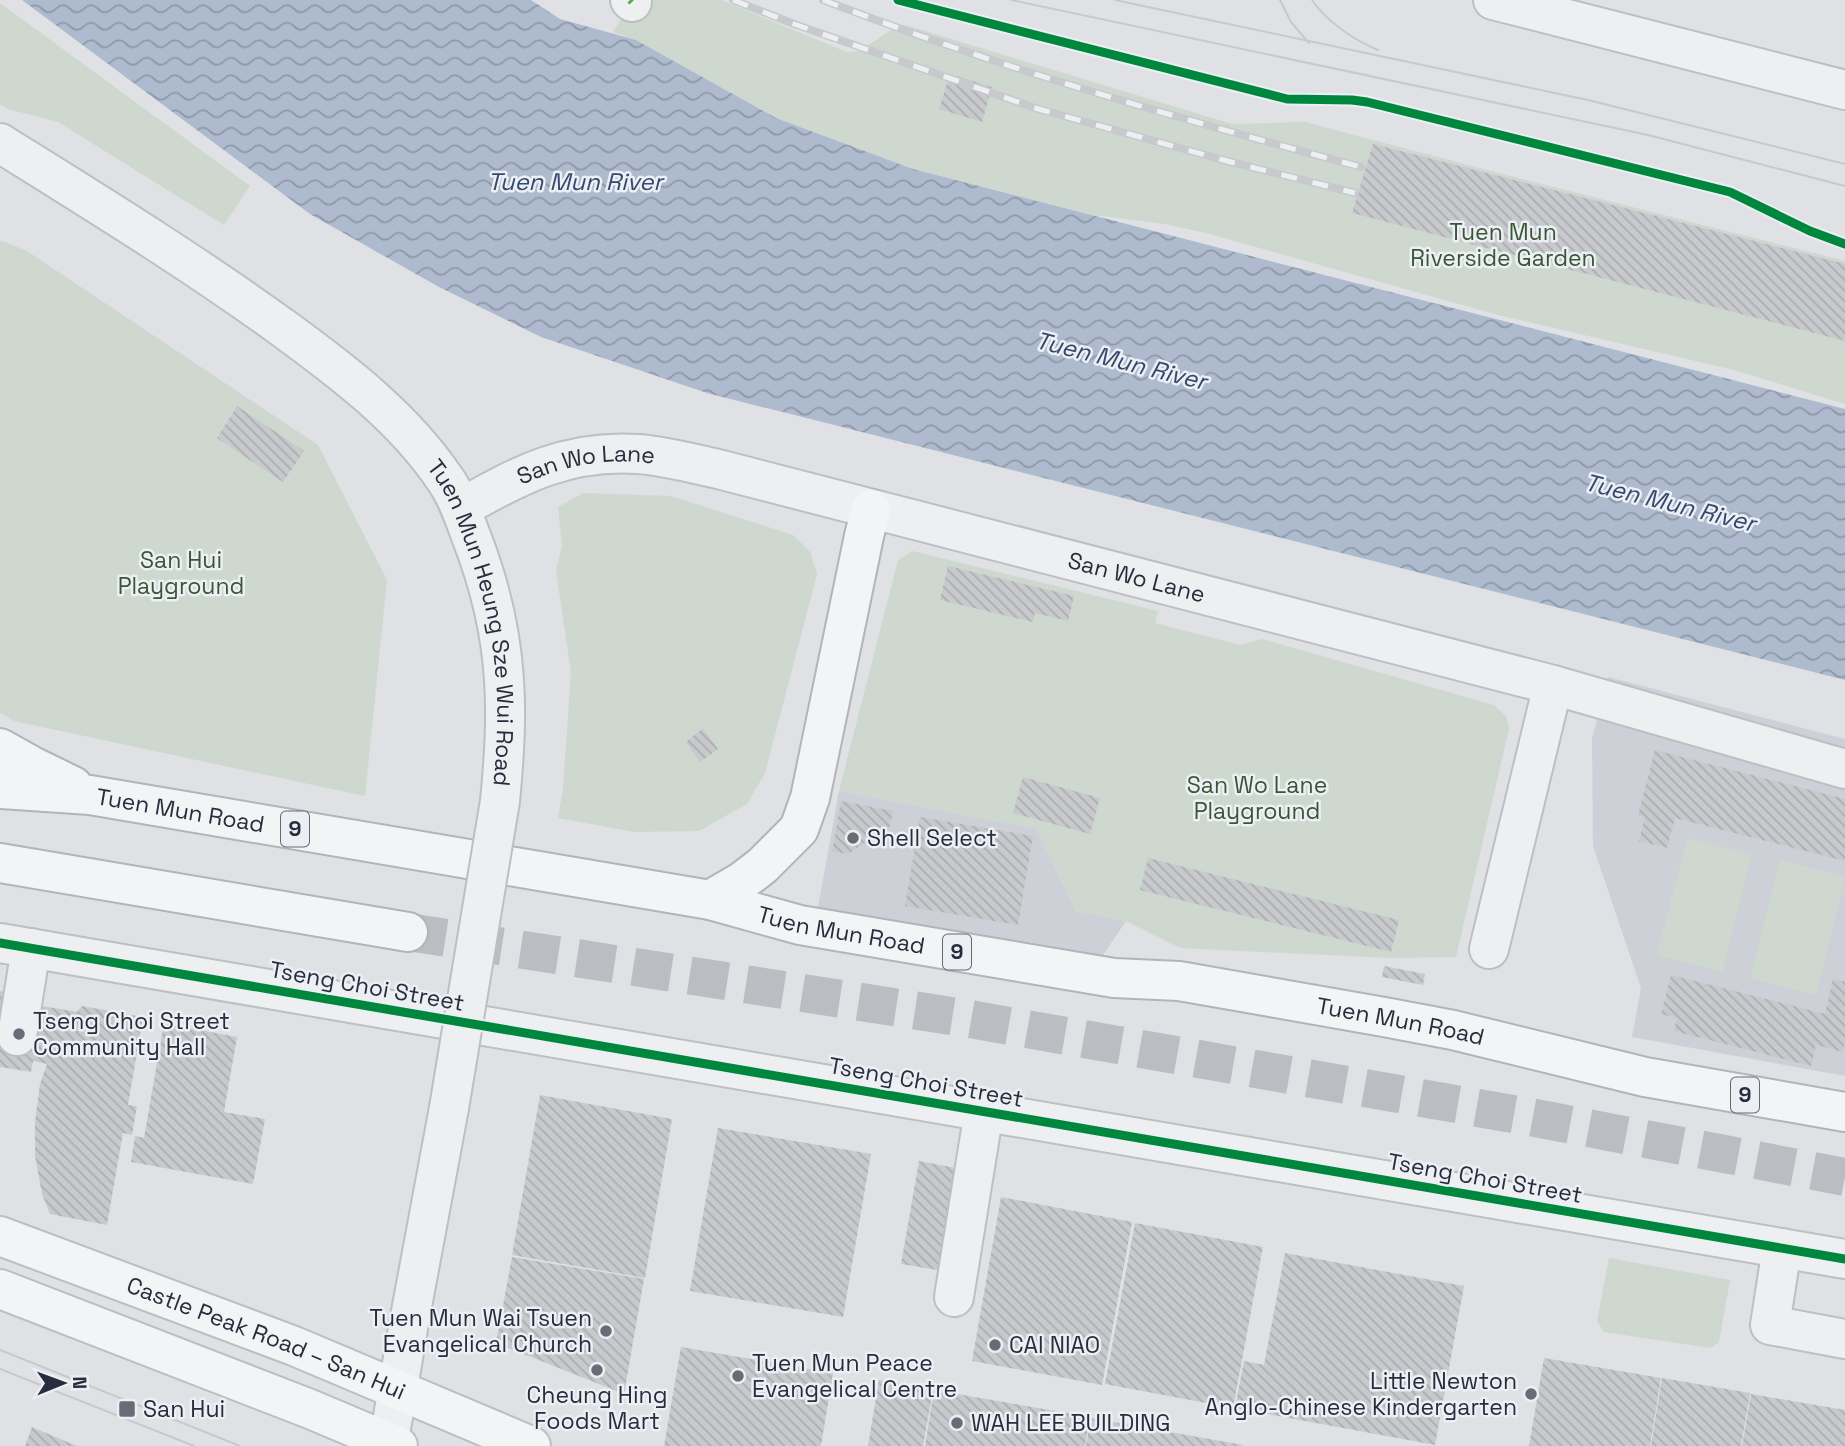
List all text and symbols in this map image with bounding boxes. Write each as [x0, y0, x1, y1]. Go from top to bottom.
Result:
water label: Tuen Mun River [487, 166, 665, 197]
park label: Tuen Mun Riverside Garden [1410, 217, 1596, 273]
water label: Tuen Mun River [1032, 324, 1213, 397]
street label: San Wo Lane [512, 438, 657, 491]
street label: Tuen Mun Heung Sze Wui Road [421, 453, 520, 787]
water label: Tuen Mun River [1581, 466, 1762, 539]
park label: San Hui Playground [118, 545, 244, 601]
street label: San Wo Lane [1065, 545, 1208, 609]
park label: San Wo Lane Playground [1187, 770, 1327, 826]
street label: Tuen Mun Road [94, 781, 267, 839]
road number: 9 [281, 812, 309, 846]
place label: Shell Select [867, 823, 997, 853]
marker: Shell Select [845, 830, 861, 846]
street label: Tuen Mun Road [754, 899, 927, 961]
road number: 9 [943, 934, 971, 970]
street label: Tseng Choi Street [267, 954, 467, 1018]
street label: Tuen Mun Road [1314, 990, 1487, 1052]
place label: Tseng Choi Street Community Hall [33, 1006, 230, 1062]
marker: Tseng Choi Street Community Hall [11, 1026, 27, 1042]
street label: Tseng Choi Street [826, 1050, 1026, 1114]
road number: 9 [1731, 1078, 1759, 1112]
street label: Tseng Choi Street [1385, 1146, 1585, 1210]
street label: Castle Peak Road – San Hui [122, 1270, 410, 1406]
place label: Tuen Mun Wai Tsuen Evangelical Church [369, 1303, 592, 1359]
marker: Tuen Mun Wai Tsuen Evangelical Church [598, 1323, 614, 1339]
place label: CAI NIAO [1009, 1330, 1100, 1360]
marker: CAI NIAO [987, 1337, 1003, 1353]
north arrow [28, 1348, 98, 1418]
place label: Tuen Mun Peace Evangelical Centre [752, 1348, 957, 1404]
marker: Cheung Hing Foods Mart [589, 1362, 605, 1378]
place label: Little Newton Anglo-Chinese Kindergarten [1204, 1366, 1517, 1422]
marker: Tuen Mun Peace Evangelical Centre [730, 1368, 746, 1384]
text: N [67, 1376, 92, 1389]
place label: Cheung Hing Foods Mart [527, 1380, 667, 1436]
marker: Little Newton Anglo-Chinese Kindergarten [1523, 1386, 1539, 1402]
place label: San Hui [143, 1394, 225, 1424]
marker: San Hui [117, 1399, 137, 1419]
place label: WAH LEE BUILDING [971, 1408, 1170, 1438]
marker: WAH LEE BUILDING [949, 1415, 965, 1431]

